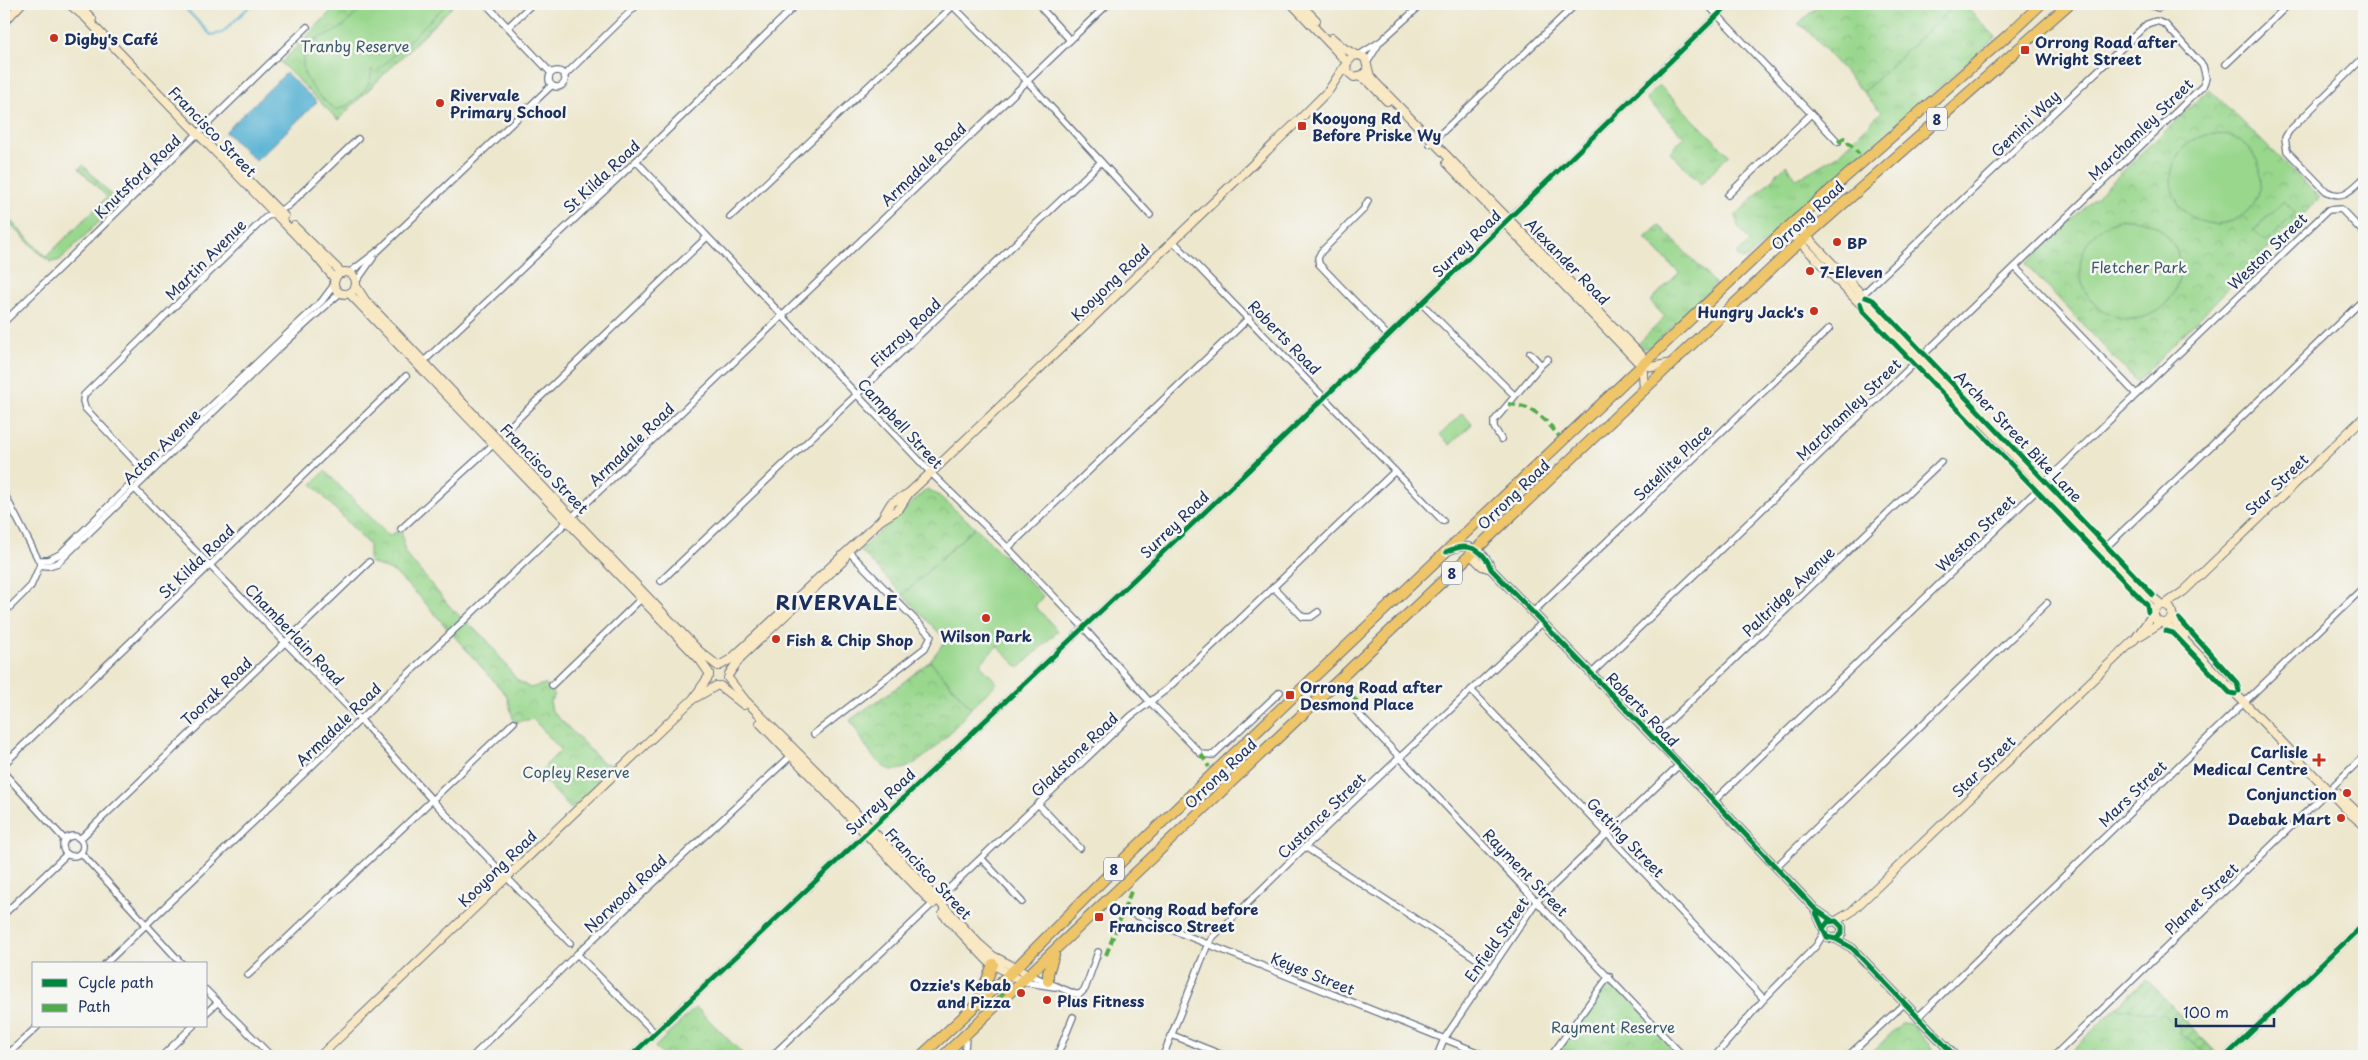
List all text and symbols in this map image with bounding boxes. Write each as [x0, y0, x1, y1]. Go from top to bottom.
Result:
place label: Digby's Café [64, 27, 158, 50]
place label: Orrong Road after Wright Street [2035, 30, 2178, 70]
marker: Digby's Café [48, 32, 60, 44]
park label: Tranby Reserve [301, 34, 409, 57]
marker: Orrong Road after Wright Street [2019, 44, 2031, 56]
street label: Marchamley Street [2082, 73, 2198, 185]
street label: Francisco Street [164, 80, 262, 182]
place label: Rivervale Primary School [450, 83, 566, 123]
street label: Gemini Way [1985, 84, 2065, 162]
marker: Rivervale Primary School [434, 97, 446, 109]
place label: Kooyong Rd Before Priske Wy [1312, 106, 1441, 146]
road number: 8 [1927, 108, 1947, 130]
street label: Armadale Road [875, 117, 971, 211]
marker: Kooyong Rd Before Priske Wy [1296, 120, 1308, 132]
street label: Knutsford Road [89, 129, 185, 223]
street label: St Kilda Road [557, 134, 645, 218]
street label: Orrong Road [1765, 175, 1849, 255]
street label: Surrey Road [1426, 204, 1506, 282]
street label: Weston Street [2222, 207, 2312, 295]
street label: Alexander Road [1520, 212, 1616, 310]
street label: Martin Avenue [159, 213, 251, 305]
place label: BP [1847, 231, 1867, 254]
marker: BP [1831, 236, 1843, 248]
street label: Kooyong Road [1065, 238, 1155, 326]
park label: Fletcher Park [2091, 255, 2187, 278]
place label: 7-Eleven [1820, 260, 1883, 283]
marker: 7-Eleven [1804, 265, 1816, 277]
street label: Fitzroy Road [864, 292, 946, 372]
street label: Roberts Road [1243, 294, 1327, 380]
place label: Hungry Jack's [1697, 300, 1804, 323]
marker: Hungry Jack's [1808, 305, 1820, 317]
street label: Marchamley Street [1790, 353, 1906, 465]
street label: Archer Street Bike Lane [1950, 365, 2088, 507]
street label: Campbell Street [853, 372, 949, 474]
street label: Armadale Road [583, 397, 679, 491]
street label: Acton Avenue [117, 403, 205, 489]
street label: Francisco Street [496, 417, 594, 519]
street label: Satellite Place [1628, 418, 1716, 506]
street label: Star Street [2239, 448, 2313, 520]
street label: Orrong Road [1472, 453, 1554, 535]
street label: Surrey Road [1134, 485, 1214, 563]
street label: Weston Street [1930, 489, 2020, 577]
street label: St Kilda Road [153, 519, 239, 603]
street label: Paltridge Avenue [1737, 541, 1839, 641]
road number: 8 [1442, 562, 1462, 584]
street label: Chamberlain Road [240, 578, 350, 690]
district label: RIVERVALE [775, 587, 899, 617]
marker: Wilson Park [980, 612, 992, 624]
place label: Wilson Park [940, 624, 1032, 647]
place label: Fish & Chip Shop [786, 628, 913, 651]
marker: Fish & Chip Shop [770, 633, 782, 645]
street label: Toorak Road [175, 651, 257, 731]
street label: Roberts Road [1601, 666, 1685, 752]
place label: Orrong Road after Desmond Place [1300, 675, 1443, 715]
street label: Armadale Road [290, 677, 386, 771]
marker: Orrong Road after Desmond Place [1284, 689, 1296, 701]
street label: Gladstone Road [1025, 706, 1123, 802]
street label: Star Street [1946, 730, 2020, 802]
street label: Orrong Road [1179, 732, 1261, 814]
place label: Carlisle Medical Centre [2193, 740, 2309, 780]
marker: Carlisle Medical Centre [2312, 753, 2326, 767]
street label: Mars Street [2093, 754, 2171, 832]
park label: Copley Reserve [522, 760, 630, 783]
street label: Surrey Road [840, 762, 920, 840]
street label: Custance Street [1272, 767, 1370, 863]
place label: Conjunction [2246, 782, 2337, 805]
marker: Conjunction [2341, 787, 2353, 799]
street label: Getting Street [1582, 792, 1670, 882]
place label: Daebak Mart [2227, 807, 2331, 830]
marker: Daebak Mart [2335, 812, 2347, 824]
street label: Francisco Street [880, 822, 978, 924]
street label: Rayment Street [1478, 823, 1574, 921]
street label: Kooyong Road [452, 824, 542, 912]
street label: Norwood Road [578, 849, 672, 937]
street label: Planet Street [2159, 857, 2243, 939]
road number: 8 [1104, 858, 1124, 881]
street label: Enfield Street [1458, 892, 1534, 986]
place label: Orrong Road before Francisco Street [1109, 897, 1258, 937]
marker: Orrong Road before Francisco Street [1093, 911, 1105, 923]
street label: Keyes Street [1268, 946, 1358, 1000]
legend [32, 962, 208, 1028]
text: Cycle path [78, 970, 154, 993]
place label: Ozzie's Kebab and Pizza [910, 973, 1011, 1013]
marker: Ozzie's Kebab and Pizza [1015, 987, 1027, 999]
place label: Plus Fitness [1057, 989, 1144, 1012]
text: Path [78, 994, 110, 1017]
marker: Plus Fitness [1041, 994, 1053, 1006]
scale bar [2176, 995, 2273, 1027]
text: 100 m [2183, 1000, 2229, 1023]
park label: Rayment Reserve [1551, 1015, 1675, 1038]

